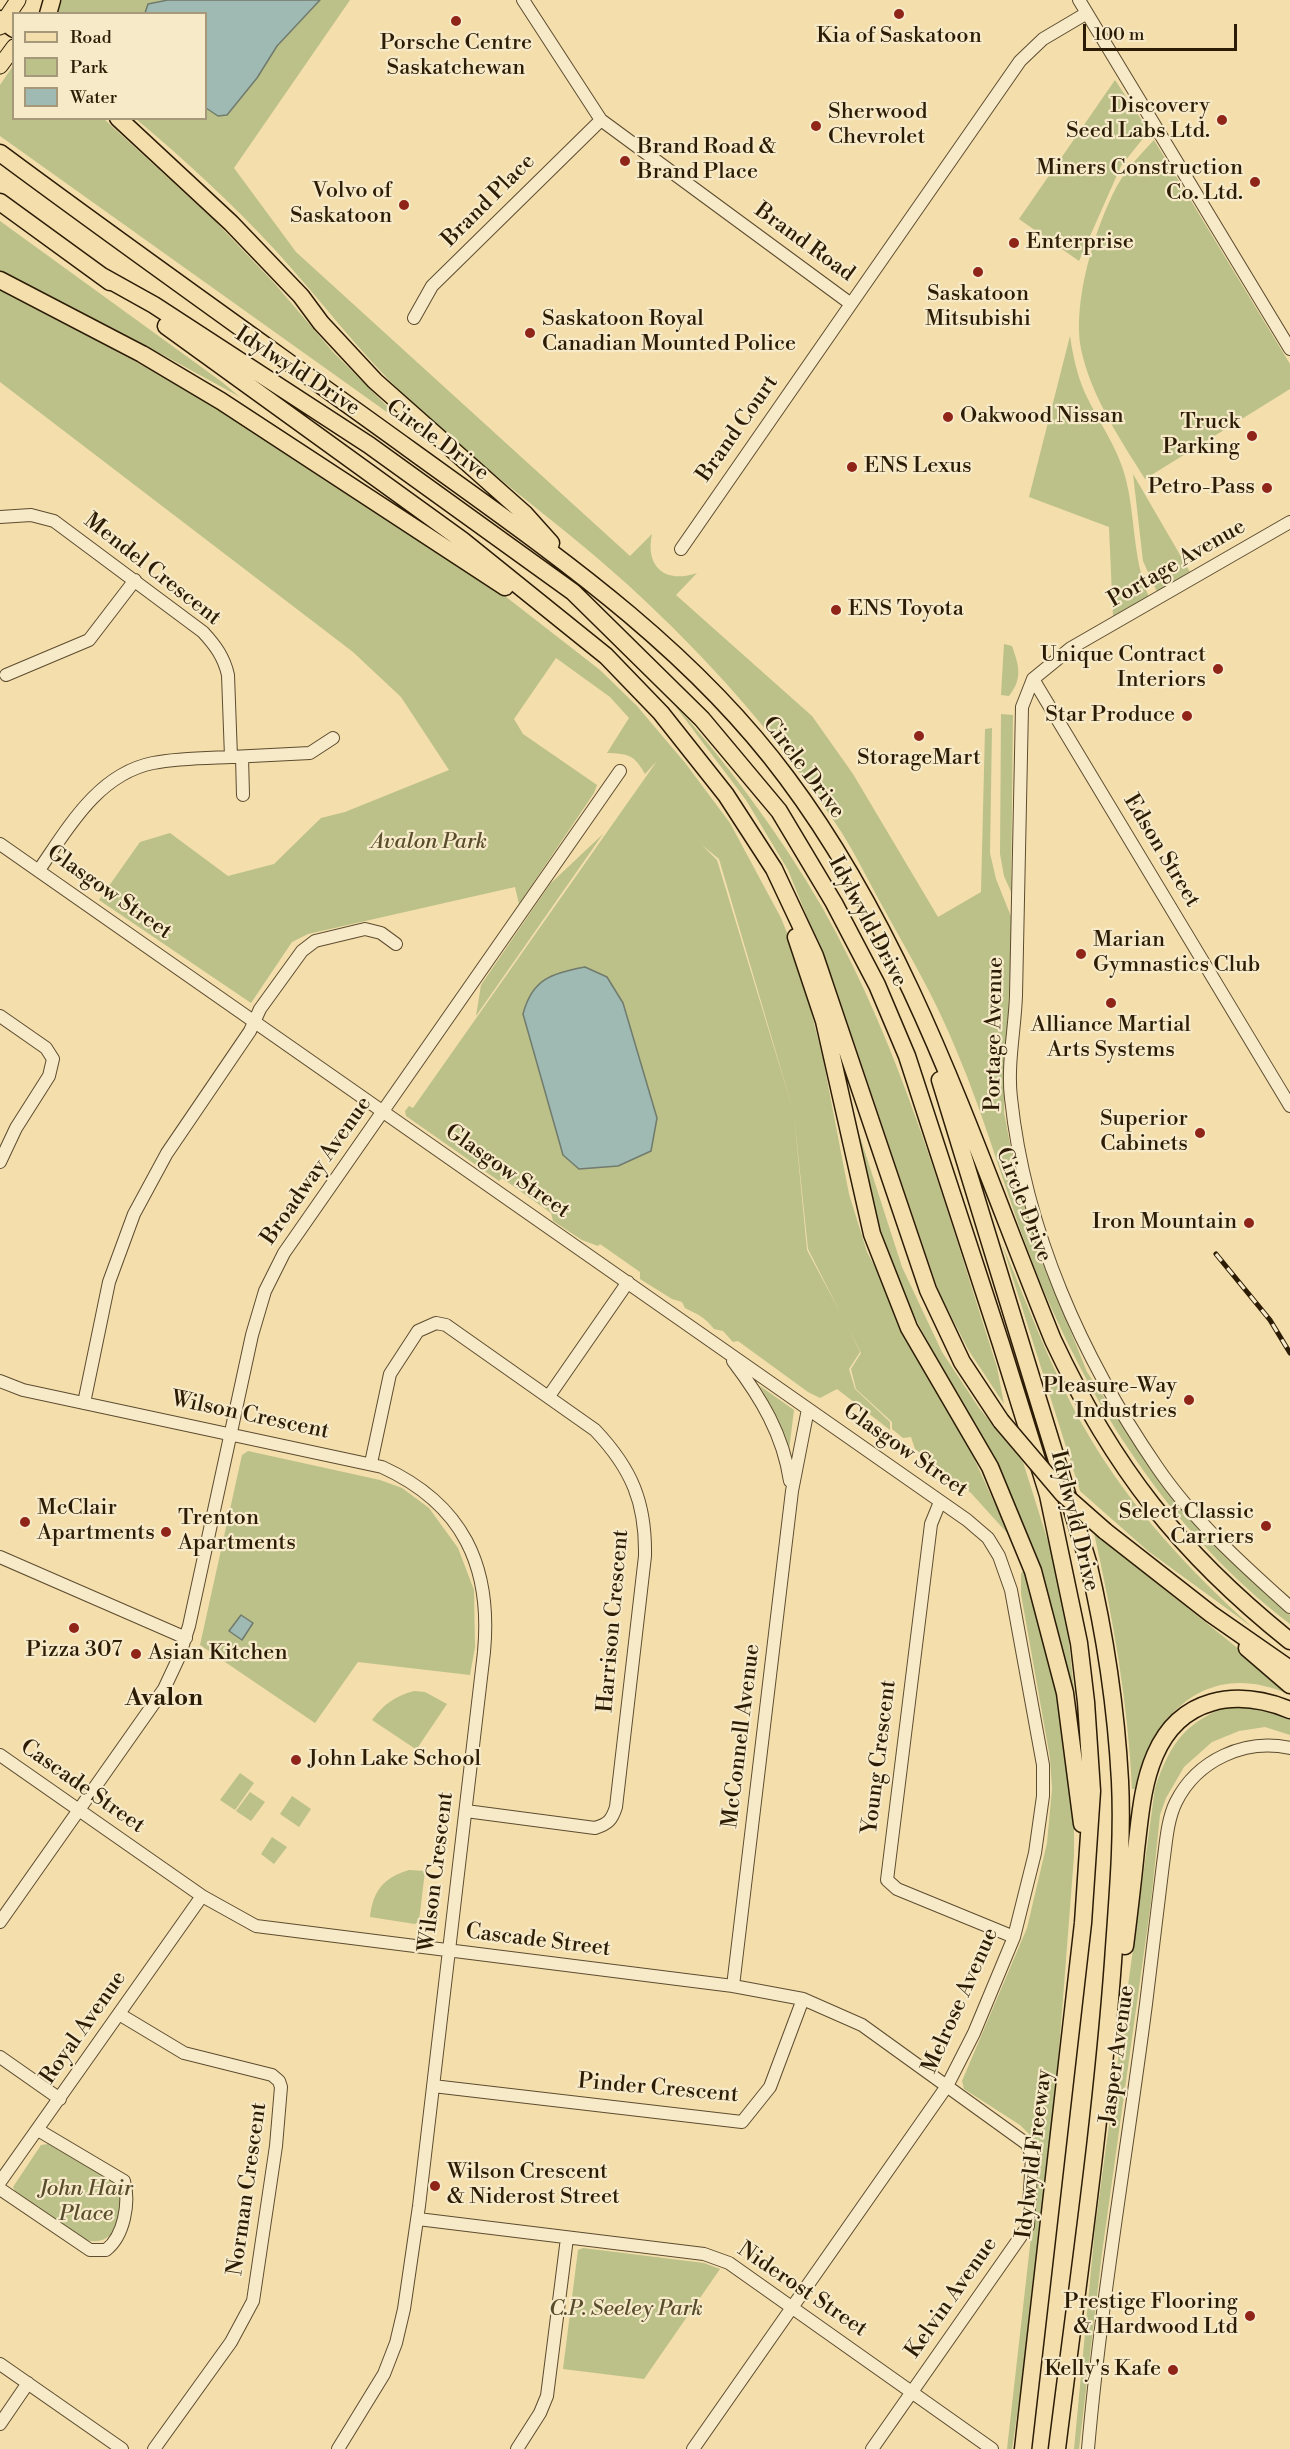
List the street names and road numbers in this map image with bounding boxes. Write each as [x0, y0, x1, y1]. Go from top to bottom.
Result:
street label: Brand Place [437, 149, 541, 253]
street label: Brand Road [749, 198, 859, 288]
street label: Idylwyld Drive [230, 322, 364, 422]
street label: Brand Court [692, 371, 784, 487]
street label: Circle Drive [380, 395, 494, 487]
street label: Mendel Crescent [78, 508, 226, 632]
street label: Portage Avenue [1103, 514, 1251, 614]
street label: Circle Drive [756, 712, 850, 824]
street label: Edson Street [1117, 790, 1205, 912]
street label: Glasgow Street [42, 840, 176, 946]
street label: Idylwyld Drive [822, 852, 912, 992]
street label: Portage Avenue [980, 956, 1010, 1112]
street label: Broadway Avenue [256, 1092, 378, 1250]
street label: Glasgow Street [440, 1119, 574, 1225]
street label: Circle Drive [989, 1144, 1057, 1266]
street label: Wilson Crescent [169, 1386, 331, 1446]
street label: Glasgow Street [838, 1398, 972, 1504]
street label: Idylwyld Drive [1044, 1448, 1104, 1594]
street label: Harrison Crescent [593, 1528, 635, 1714]
street label: McConnell Avenue [718, 1642, 766, 1830]
street label: Young Crescent [857, 1678, 903, 1836]
street label: Cascade Street [15, 1734, 149, 1840]
street label: Wilson Crescent [414, 1791, 460, 1953]
street label: Cascade Street [464, 1919, 612, 1963]
street label: Melrose Avenue [917, 1924, 1005, 2078]
street label: Royal Avenue [35, 1966, 133, 2090]
street label: Jasper Avenue [1095, 1984, 1141, 2126]
street label: Idylwyld Freeway [1012, 2068, 1058, 2240]
street label: Pinder Crescent [576, 2069, 740, 2109]
street label: Norman Crescent [223, 2101, 273, 2277]
street label: Kelvin Avenue [900, 2232, 1004, 2364]
street label: Niderost Street [732, 2237, 872, 2343]

